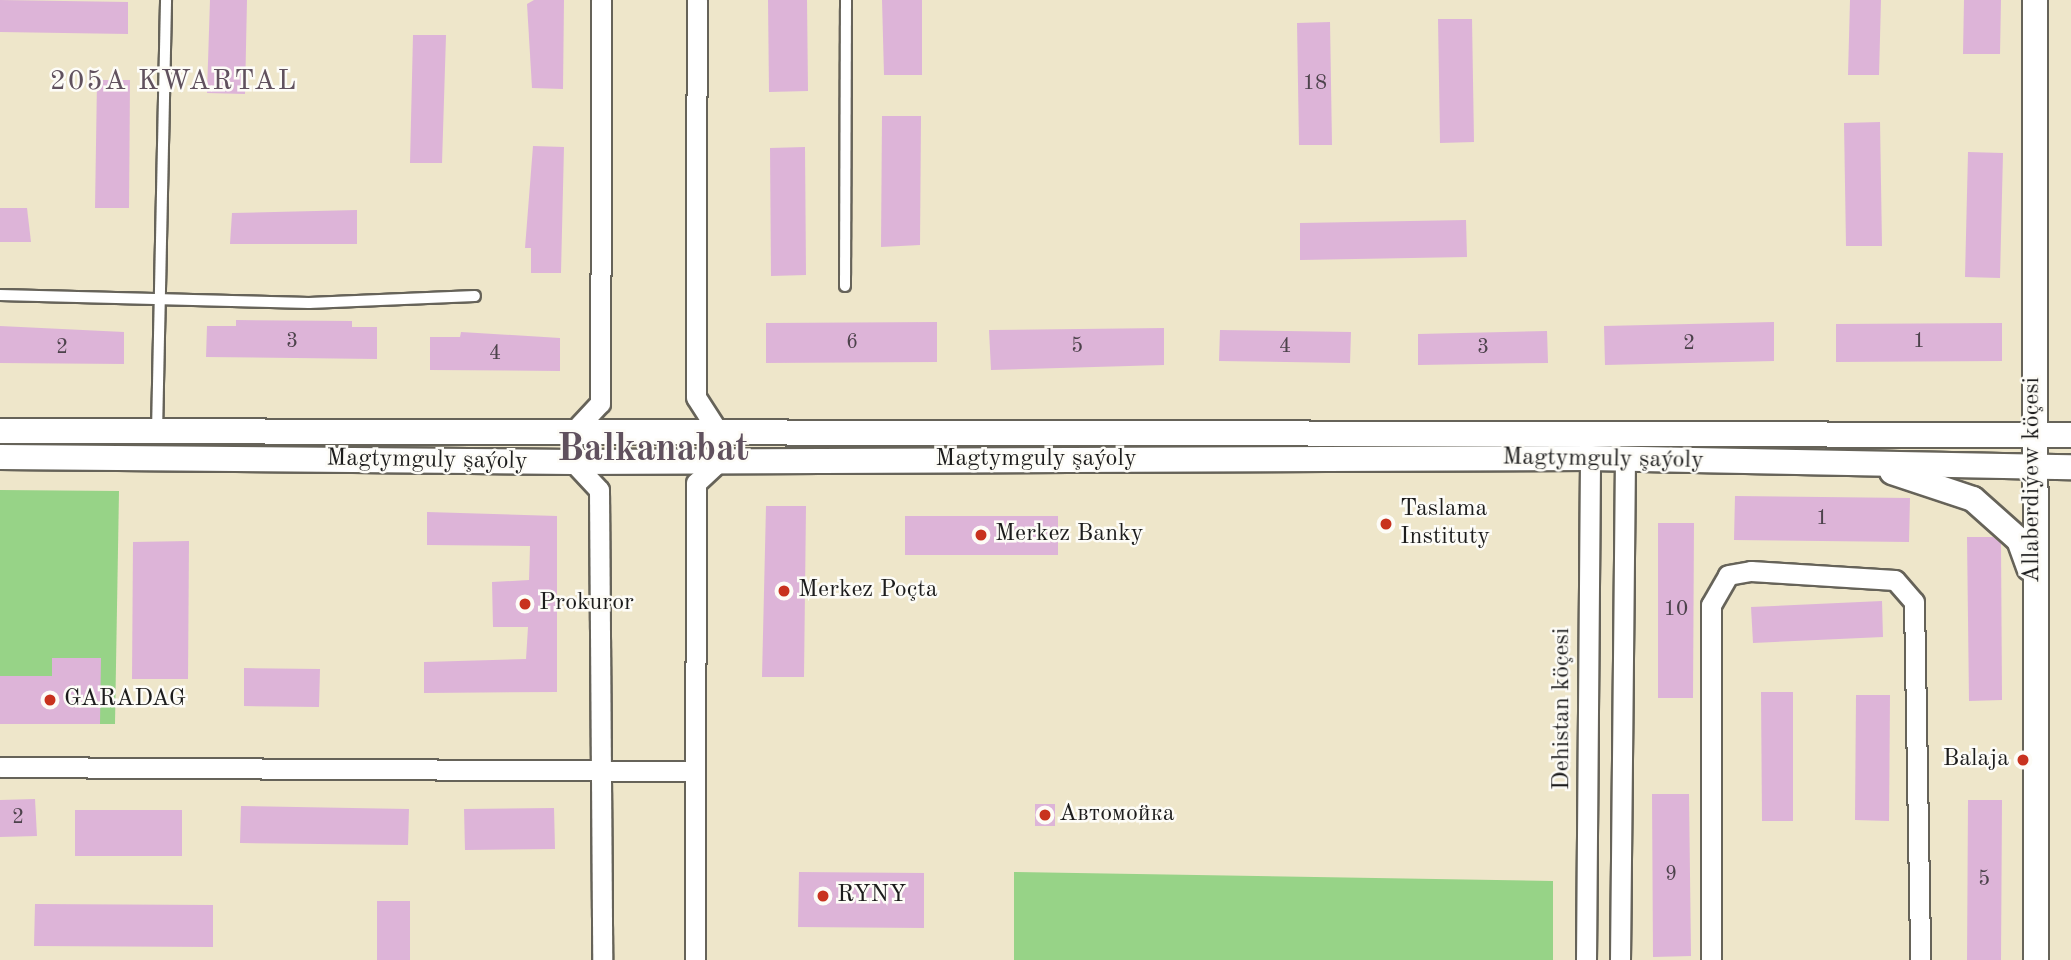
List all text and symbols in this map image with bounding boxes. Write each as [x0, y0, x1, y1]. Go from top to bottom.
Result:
district label: 205A KWARTAL [51, 65, 297, 99]
house number: 18 [1303, 71, 1327, 97]
house number: 3 [286, 329, 298, 355]
house number: 1 [1913, 329, 1925, 355]
house number: 6 [846, 330, 858, 356]
house number: 2 [1683, 331, 1695, 357]
house number: 5 [1071, 334, 1083, 360]
house number: 4 [1279, 334, 1291, 360]
house number: 2 [56, 335, 68, 361]
house number: 3 [1477, 335, 1489, 361]
house number: 4 [489, 341, 501, 367]
street label: Allaberdiýew köçesi [2019, 377, 2047, 583]
district label: Balkanabat [557, 428, 749, 474]
street label: Magtymguly şaýoly [1502, 444, 1704, 476]
street label: Magtymguly şaýoly [326, 445, 528, 477]
street label: Magtymguly şaýoly [935, 446, 1137, 474]
place label: Taslama Instituty [1400, 496, 1490, 552]
house number: 1 [1816, 506, 1828, 532]
marker: Taslama Instituty [1378, 516, 1394, 532]
place label: Merkez Banky [995, 521, 1143, 549]
marker: Merkez Banky [973, 527, 989, 543]
place label: Merkez Poçta [798, 577, 937, 605]
marker: Merkez Poçta [776, 583, 792, 599]
place label: Prokuror [539, 590, 634, 618]
marker: Prokuror [517, 596, 533, 612]
house number: 10 [1664, 597, 1688, 623]
street label: Dehistan köçesi [1549, 628, 1577, 790]
place label: GARADAG [64, 686, 186, 714]
marker: GARADAG [42, 692, 58, 708]
place label: Balaja [1943, 746, 2009, 774]
marker: Balaja [2015, 752, 2031, 768]
place label: Автомойка [1059, 801, 1175, 829]
house number: 2 [12, 805, 24, 831]
marker: Автомойка [1037, 807, 1053, 823]
house number: 9 [1665, 862, 1677, 888]
house number: 5 [1978, 867, 1990, 893]
place label: RYNY [837, 882, 907, 910]
marker: RYNY [815, 888, 831, 904]

